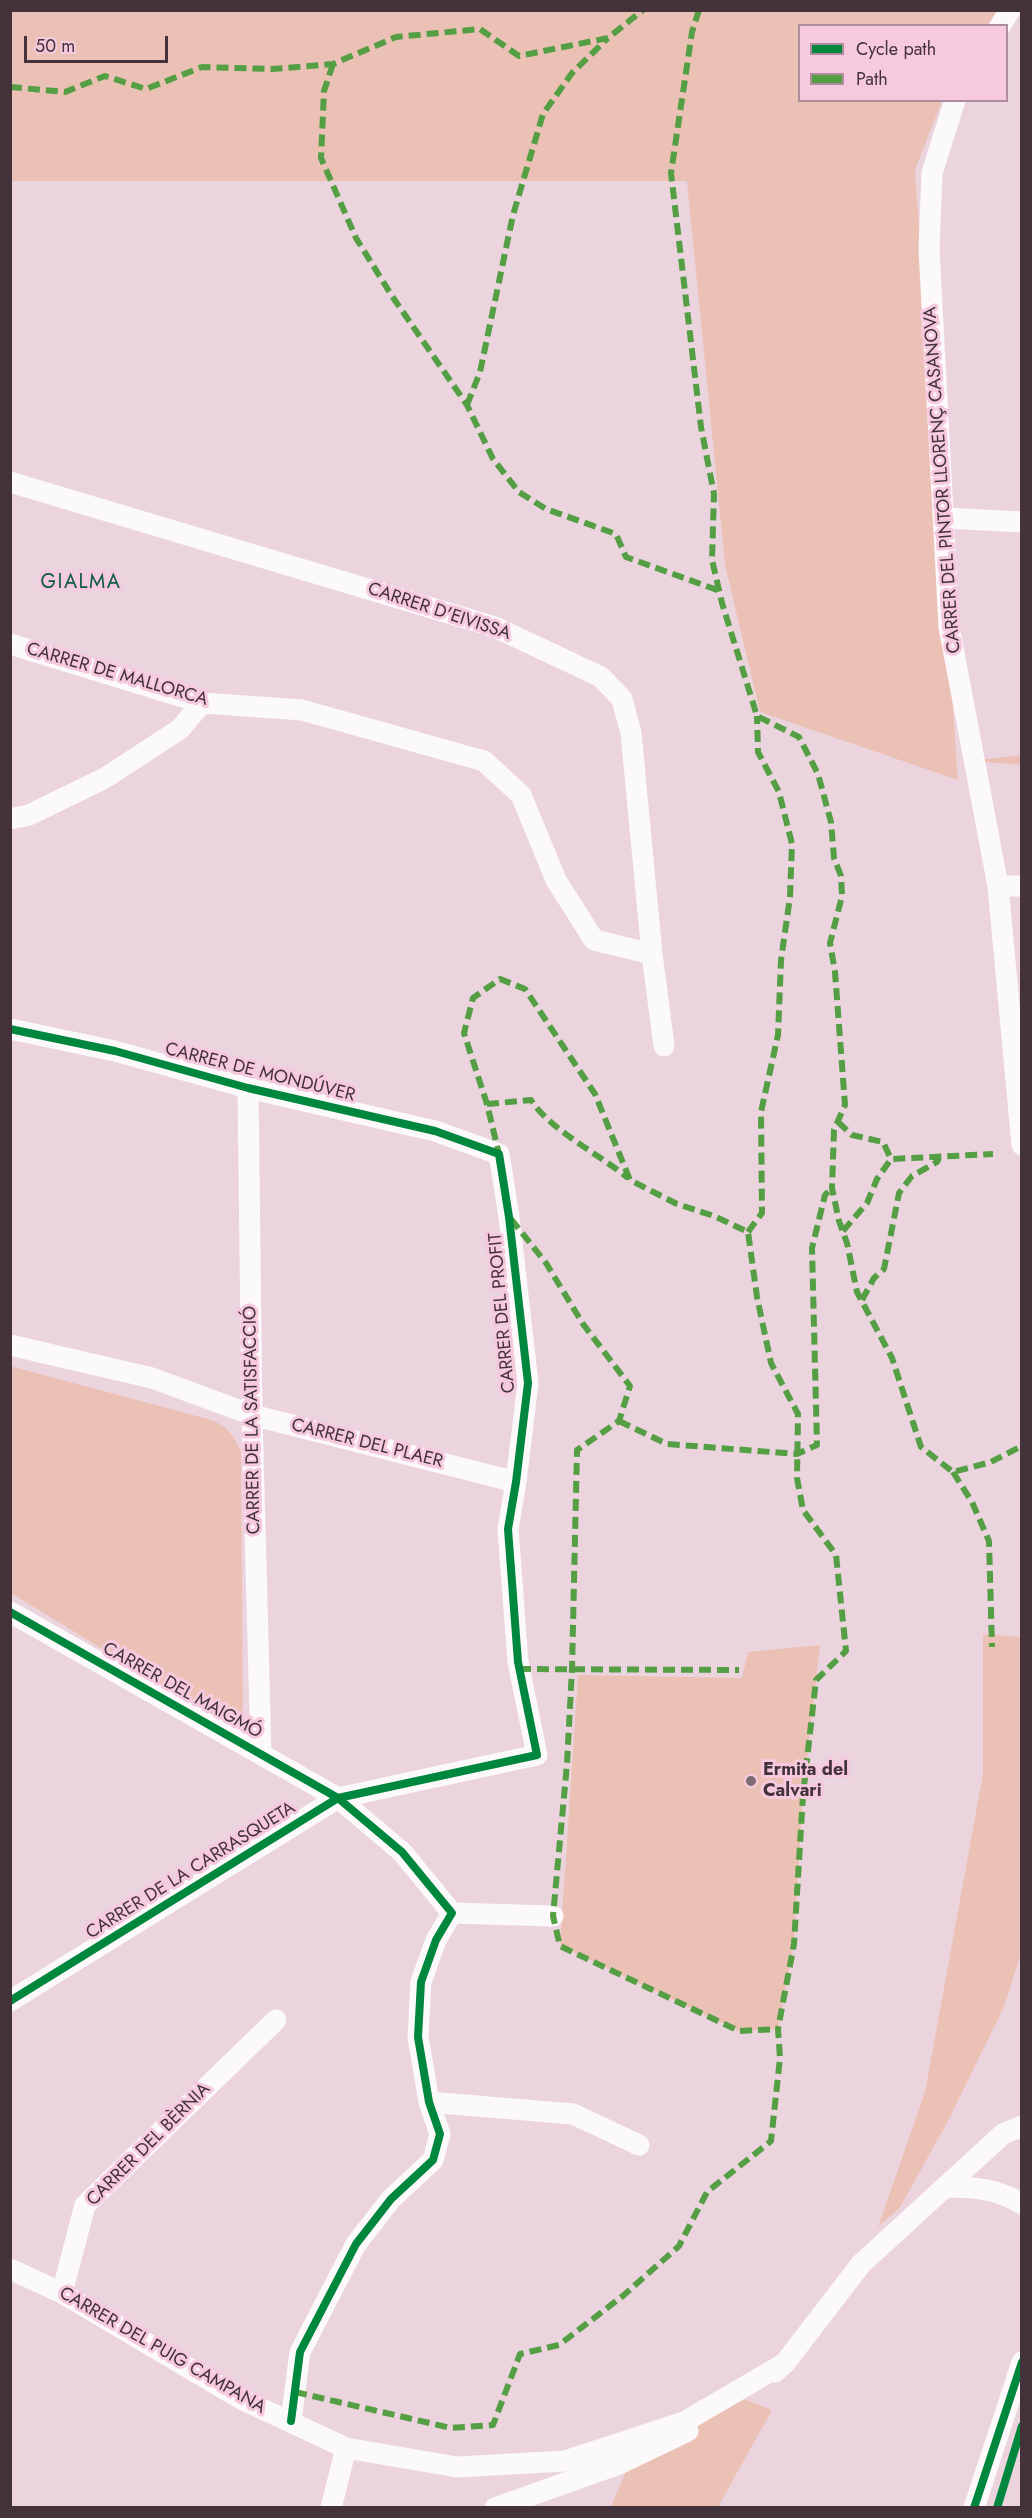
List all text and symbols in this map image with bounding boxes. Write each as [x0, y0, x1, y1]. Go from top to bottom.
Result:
scale bar [27, 24, 171, 62]
legend [798, 24, 1008, 102]
text: 50 m [35, 33, 75, 59]
text: Cycle path [856, 36, 936, 62]
text: Path [856, 66, 888, 92]
street label: CARRER DEL PINTOR LLORENÇ CASANOVA [920, 306, 966, 654]
district label: GIALMA [41, 571, 121, 595]
street label: CARRER D'EIVISSA [365, 579, 513, 645]
street label: CARRER DE MALLORCA [24, 639, 210, 711]
street label: CARRER DE MONDÚVER [163, 1039, 357, 1107]
street label: CARRER DEL PROFIT [485, 1232, 521, 1394]
street label: CARRER DE LA SATISFACCIÓ [240, 1306, 266, 1534]
street label: CARRER DEL PLAER [289, 1415, 445, 1473]
street label: CARRER DEL MAIGMÓ [99, 1638, 265, 1744]
place label: Ermita del Calvari [763, 1760, 848, 1802]
marker: Ermita del Calvari [744, 1774, 758, 1788]
street label: CARRER DE LA CARRASQUETA [82, 1798, 300, 1944]
street label: CARRER DEL BÈRNIA [83, 2079, 215, 2211]
street label: CARRER DEL PUIG CAMPANA [55, 2283, 269, 2419]

